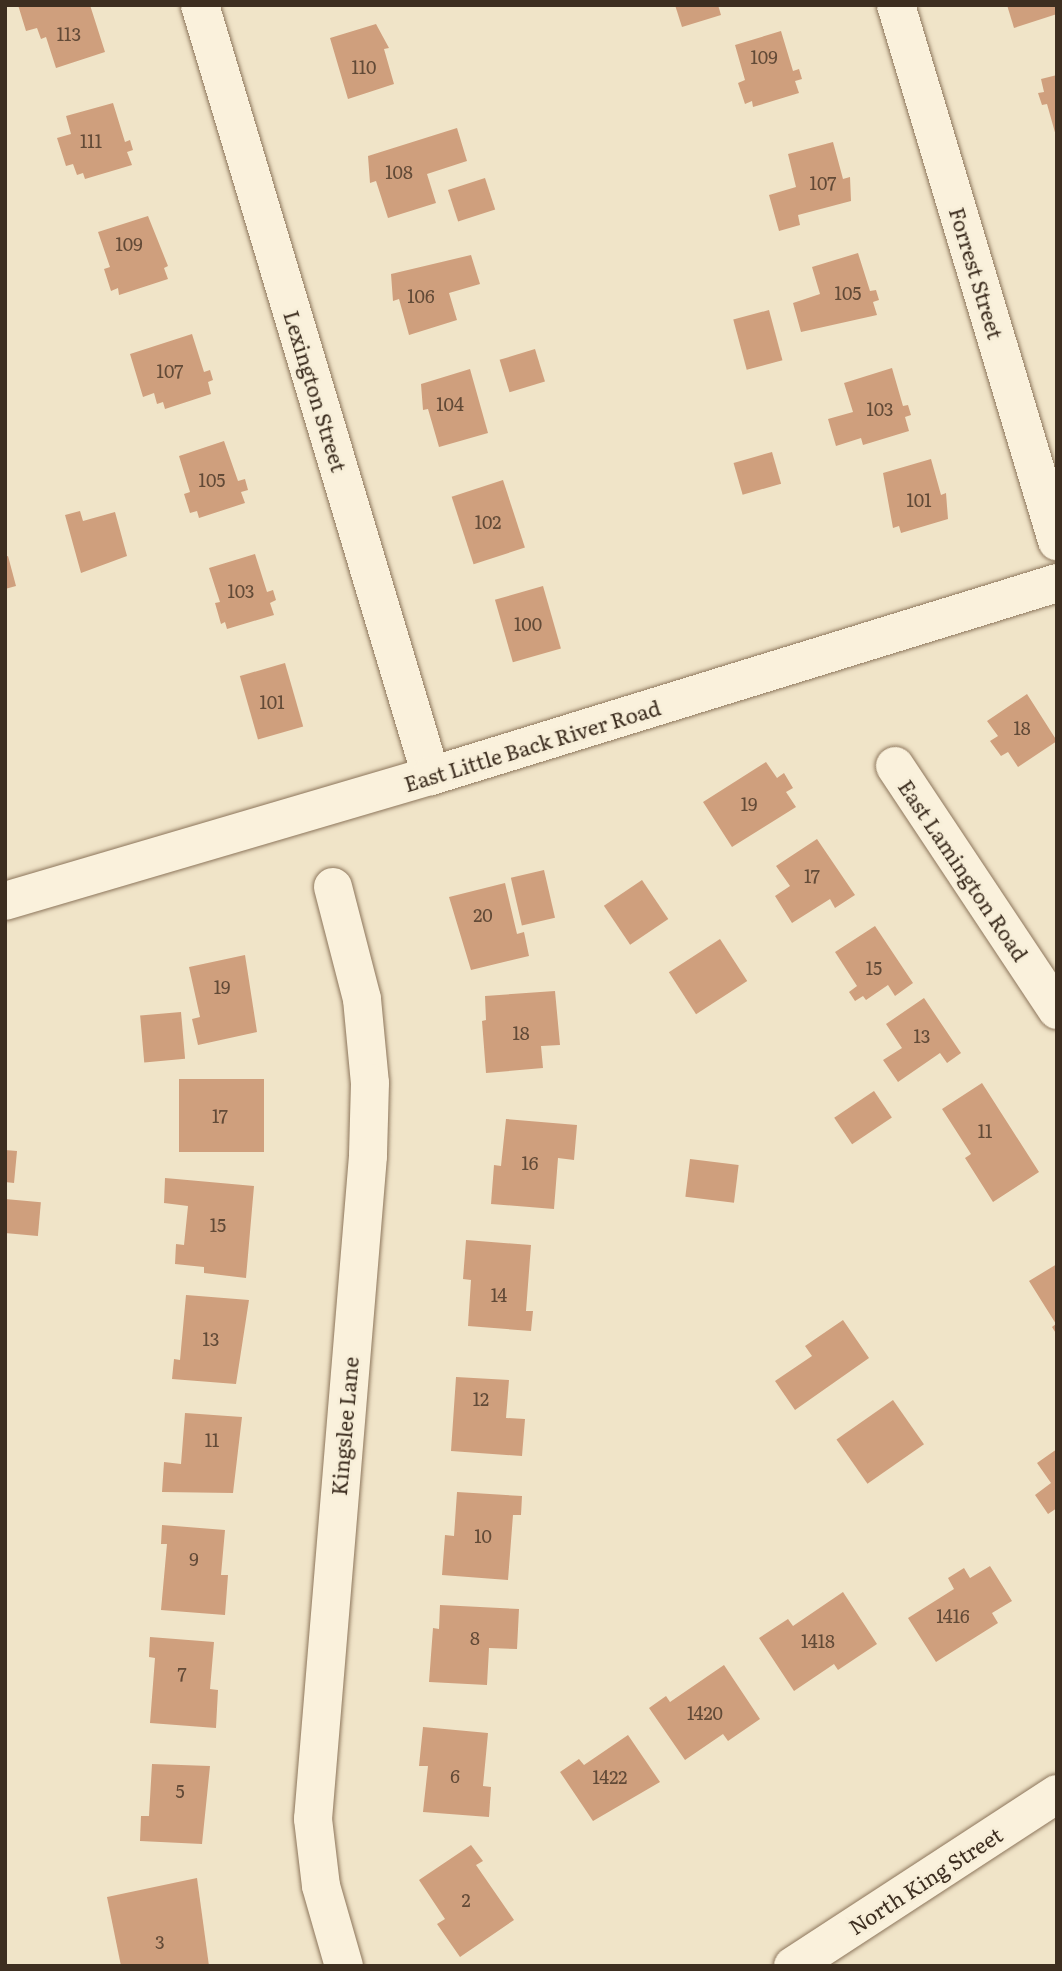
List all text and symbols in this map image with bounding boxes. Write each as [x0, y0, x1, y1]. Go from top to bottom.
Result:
house number: 113 [57, 23, 81, 45]
house number: 109 [750, 46, 778, 68]
house number: 110 [351, 56, 377, 78]
house number: 111 [80, 130, 102, 152]
house number: 108 [385, 161, 413, 183]
house number: 107 [810, 172, 836, 194]
street label: Forrest Street [945, 204, 1009, 342]
house number: 109 [115, 233, 143, 255]
house number: 105 [835, 282, 861, 304]
house number: 106 [407, 285, 435, 307]
street label: Lexington Street [279, 307, 353, 475]
house number: 107 [157, 360, 183, 382]
house number: 104 [436, 393, 464, 415]
house number: 103 [866, 398, 894, 420]
house number: 105 [199, 469, 225, 491]
house number: 101 [906, 489, 932, 511]
house number: 102 [475, 511, 501, 533]
house number: 103 [227, 580, 255, 602]
house number: 100 [514, 613, 542, 635]
house number: 101 [259, 691, 285, 713]
street label: East Little Back River Road [401, 694, 663, 796]
house number: 18 [1013, 717, 1031, 739]
street label: East Lamington Road [894, 774, 1034, 966]
house number: 19 [741, 793, 757, 815]
house number: 17 [804, 865, 820, 887]
house number: 20 [473, 904, 493, 926]
house number: 15 [866, 957, 882, 979]
house number: 19 [214, 976, 230, 998]
house number: 18 [512, 1022, 530, 1044]
house number: 13 [913, 1025, 931, 1047]
house number: 17 [212, 1105, 228, 1127]
house number: 11 [978, 1120, 992, 1142]
house number: 16 [522, 1152, 538, 1174]
house number: 15 [210, 1214, 226, 1236]
house number: 14 [491, 1284, 507, 1306]
house number: 13 [202, 1328, 220, 1350]
street label: Kingslee Lane [325, 1355, 363, 1497]
house number: 12 [473, 1388, 489, 1410]
house number: 11 [205, 1429, 219, 1451]
house number: 10 [474, 1525, 492, 1547]
house number: 9 [189, 1548, 199, 1570]
house number: 1416 [936, 1605, 970, 1627]
house number: 8 [470, 1627, 480, 1649]
house number: 1418 [801, 1630, 835, 1652]
house number: 7 [177, 1663, 187, 1685]
house number: 1420 [687, 1702, 723, 1724]
house number: 6 [450, 1765, 460, 1787]
house number: 1422 [593, 1766, 627, 1788]
house number: 5 [175, 1780, 185, 1802]
street label: North King Street [844, 1821, 1006, 1939]
house number: 2 [461, 1889, 471, 1911]
house number: 3 [155, 1931, 165, 1953]

